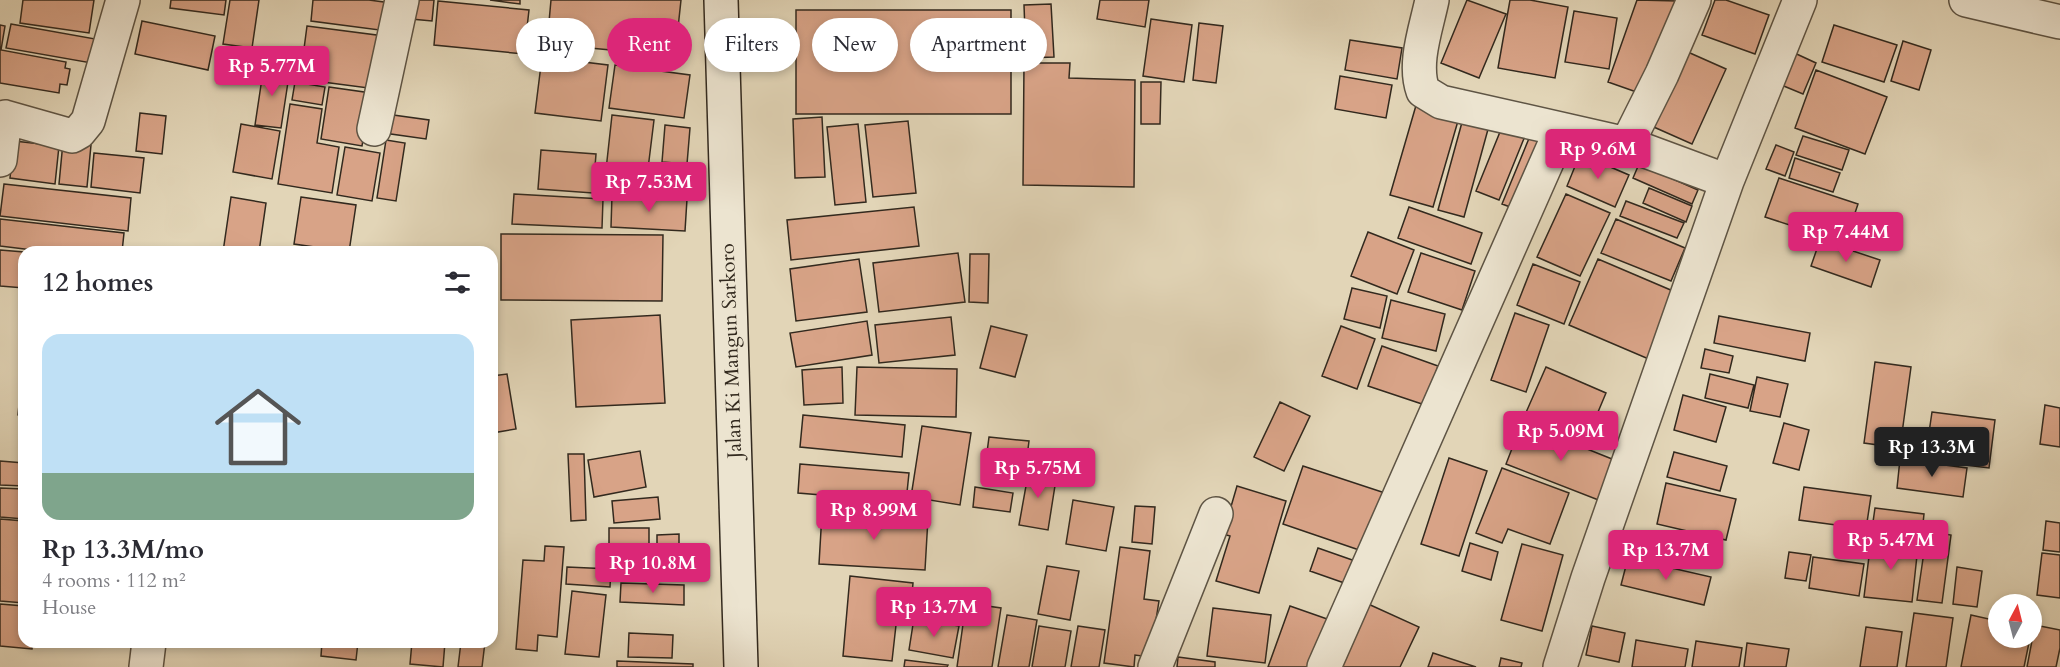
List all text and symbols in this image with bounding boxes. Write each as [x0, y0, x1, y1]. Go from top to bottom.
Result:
chip: Buy [516, 18, 595, 72]
chip: Rent [607, 18, 692, 72]
chip: Filters [704, 18, 800, 72]
chip: New [812, 18, 898, 72]
chip: Apartment [910, 18, 1047, 72]
pin: Rp 5.77M [210, 46, 334, 97]
text: Rp 5.77M [228, 52, 316, 79]
pin: Rp 9.6M [1543, 129, 1653, 180]
text: Rp 9.6M [1559, 135, 1637, 162]
pin: Rp 7.53M [587, 162, 711, 213]
text: Rp 7.53M [605, 168, 693, 195]
pin: Rp 7.44M [1784, 212, 1908, 263]
text: Rp 7.44M [1802, 218, 1890, 245]
street label: Jalan Ki Mangun Sarkoro [714, 243, 748, 462]
text: 12 homes [42, 265, 153, 300]
icon: filters [441, 266, 474, 299]
icon: home [204, 373, 312, 481]
pin: Rp 5.09M [1499, 411, 1623, 462]
text: Rp 5.09M [1517, 417, 1605, 444]
pin: Rp 13.3M [1870, 427, 1994, 478]
text: Rp 13.3M [1888, 433, 1976, 460]
pin: Rp 5.75M [976, 448, 1100, 499]
text: Rp 5.75M [994, 454, 1082, 481]
pin: Rp 8.99M [812, 490, 936, 541]
text: Rp 8.99M [830, 496, 918, 523]
pin: Rp 5.47M [1829, 520, 1953, 571]
text: Rp 5.47M [1847, 526, 1935, 553]
pin: Rp 13.7M [1604, 530, 1728, 581]
text: Rp 13.3M/mo [42, 532, 204, 567]
text: Rp 13.7M [1622, 536, 1710, 563]
pin: Rp 10.8M [591, 543, 715, 594]
text: Rp 10.8M [609, 549, 697, 576]
text: 4 rooms · 112 m² [42, 567, 186, 594]
pin: Rp 13.7M [872, 587, 996, 638]
text: Rp 13.7M [890, 593, 978, 620]
text: House [42, 594, 96, 621]
north arrow [1988, 594, 2042, 648]
map controls [1988, 594, 2042, 648]

